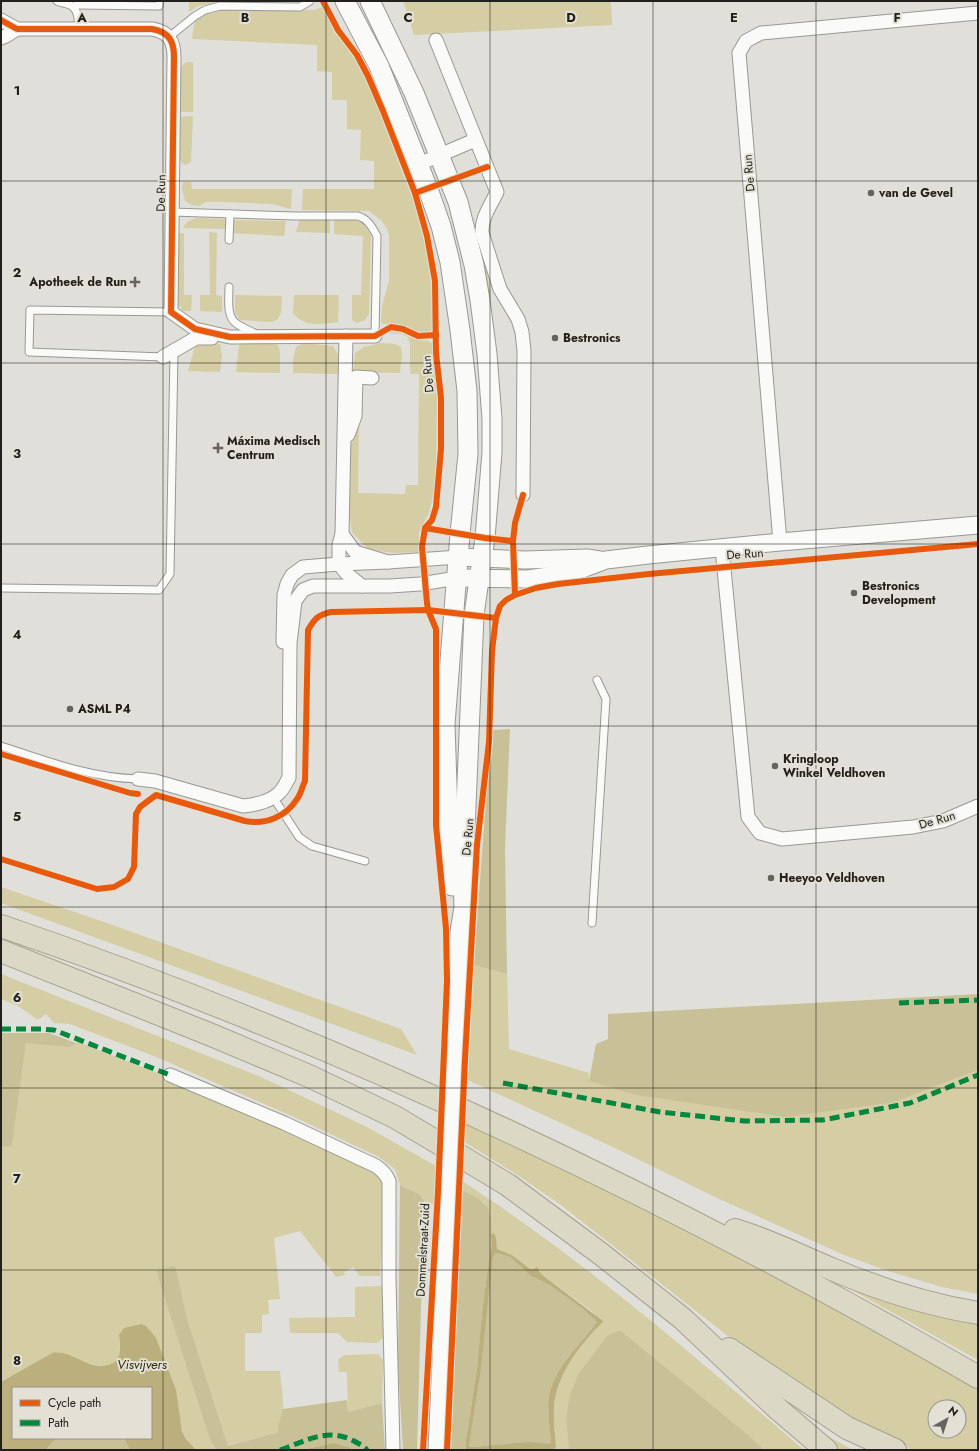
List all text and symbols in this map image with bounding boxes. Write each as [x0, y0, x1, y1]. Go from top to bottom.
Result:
text: A [76, 8, 87, 27]
text: B [241, 8, 250, 27]
text: C [403, 8, 413, 27]
text: D [566, 8, 576, 27]
text: E [730, 8, 738, 27]
text: F [893, 8, 901, 27]
text: 1 [14, 81, 20, 100]
street label: De Run [738, 154, 760, 192]
street label: De Run [152, 174, 170, 212]
place label: van de Gevel [878, 184, 953, 202]
marker: van de Gevel [866, 188, 876, 198]
text: 2 [13, 263, 21, 282]
place label: Apotheek de Run [28, 273, 127, 291]
marker: Apotheek de Run [130, 277, 140, 287]
place label: Bestronics [563, 329, 621, 347]
marker: Bestronics [550, 333, 560, 343]
street label: De Run [417, 355, 439, 393]
place label: Máxima Medisch Centrum [227, 432, 321, 464]
marker: Máxima Medisch Centrum [212, 442, 224, 454]
text: 3 [13, 444, 21, 463]
street label: De Run [726, 544, 764, 564]
place label: Bestronics Development [862, 577, 936, 609]
marker: Bestronics Development [849, 588, 859, 598]
text: 4 [12, 625, 22, 644]
place label: ASML P4 [77, 700, 131, 718]
marker: ASML P4 [65, 704, 75, 714]
place label: Kringloop Winkel Veldhoven [783, 750, 886, 782]
marker: Kringloop Winkel Veldhoven [770, 761, 780, 771]
street label: De Run [917, 806, 957, 834]
text: 5 [13, 807, 21, 826]
street label: De Run [457, 818, 479, 856]
place label: Heeyoo Veldhoven [779, 869, 885, 887]
marker: Heeyoo Veldhoven [766, 873, 776, 883]
text: 6 [13, 988, 22, 1007]
text: 7 [13, 1169, 21, 1188]
street label: Dommelstraat-Zuid [412, 1203, 434, 1297]
text: 8 [13, 1351, 21, 1370]
water label: Visvijvers [117, 1355, 168, 1374]
legend [12, 1387, 152, 1439]
text: Cycle path [48, 1394, 101, 1412]
north arrow [927, 1399, 967, 1439]
text: N [945, 1402, 962, 1420]
text: Path [48, 1414, 69, 1432]

